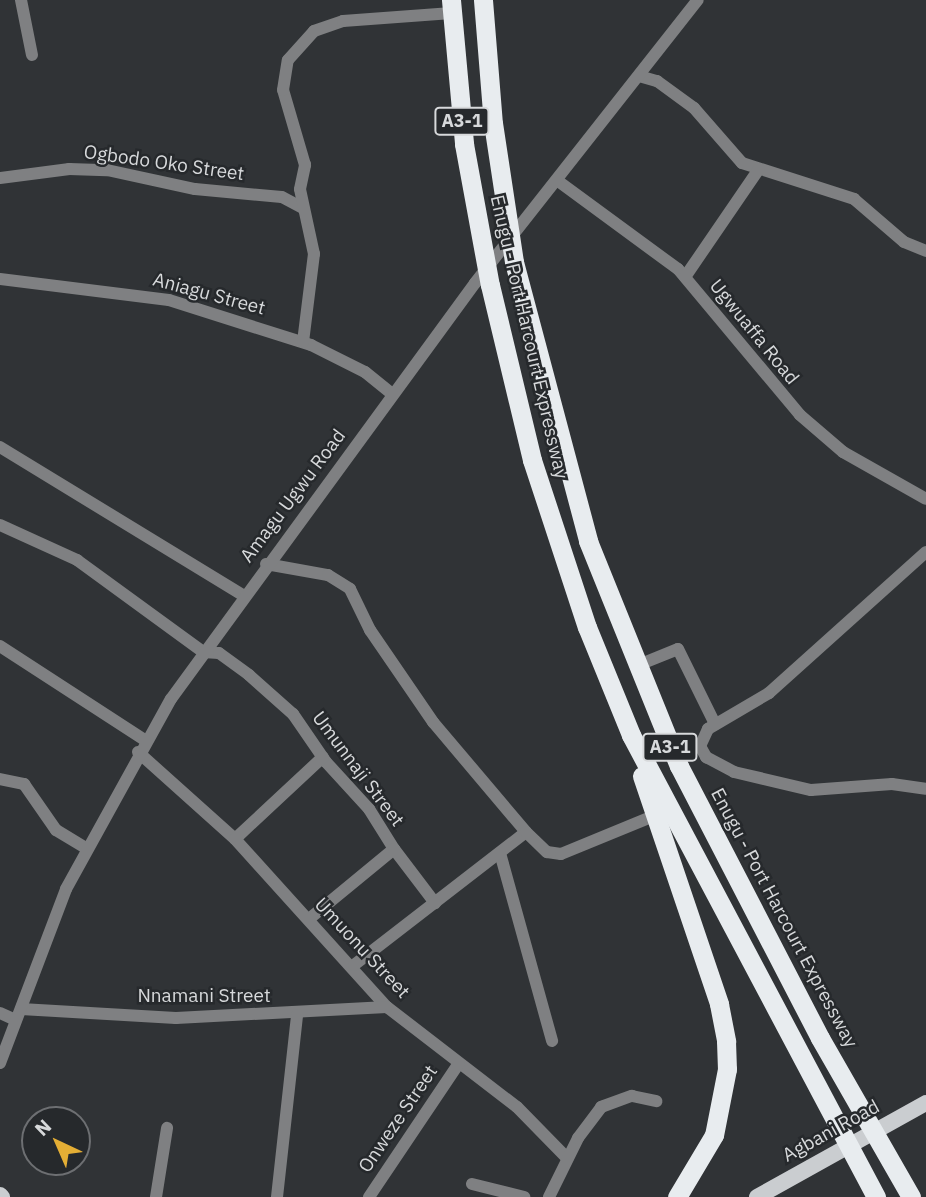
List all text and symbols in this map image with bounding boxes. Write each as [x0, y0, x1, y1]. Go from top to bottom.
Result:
road number: A3-1 [434, 106, 490, 136]
street label: Ogbodo Oko Street [82, 140, 246, 186]
street label: Enugu - Port Harcourt Expressway [485, 193, 573, 481]
street label: Aniagu Street [150, 268, 268, 320]
street label: Ugwuaffa Road [705, 275, 803, 389]
street label: Amagu Ugwu Road [236, 425, 350, 567]
street label: Umunnaji Street [307, 707, 409, 831]
road number: A3-1 [642, 732, 698, 762]
street label: Enugu - Port Harcourt Expressway [706, 784, 862, 1052]
street label: Umuonu Street [310, 893, 414, 1003]
street label: Nnamani Street [137, 985, 271, 1007]
street label: Onweze Street [354, 1061, 442, 1177]
street label: Agbani Road [779, 1095, 883, 1167]
north arrow [21, 1106, 91, 1176]
text: N [30, 1114, 56, 1141]

